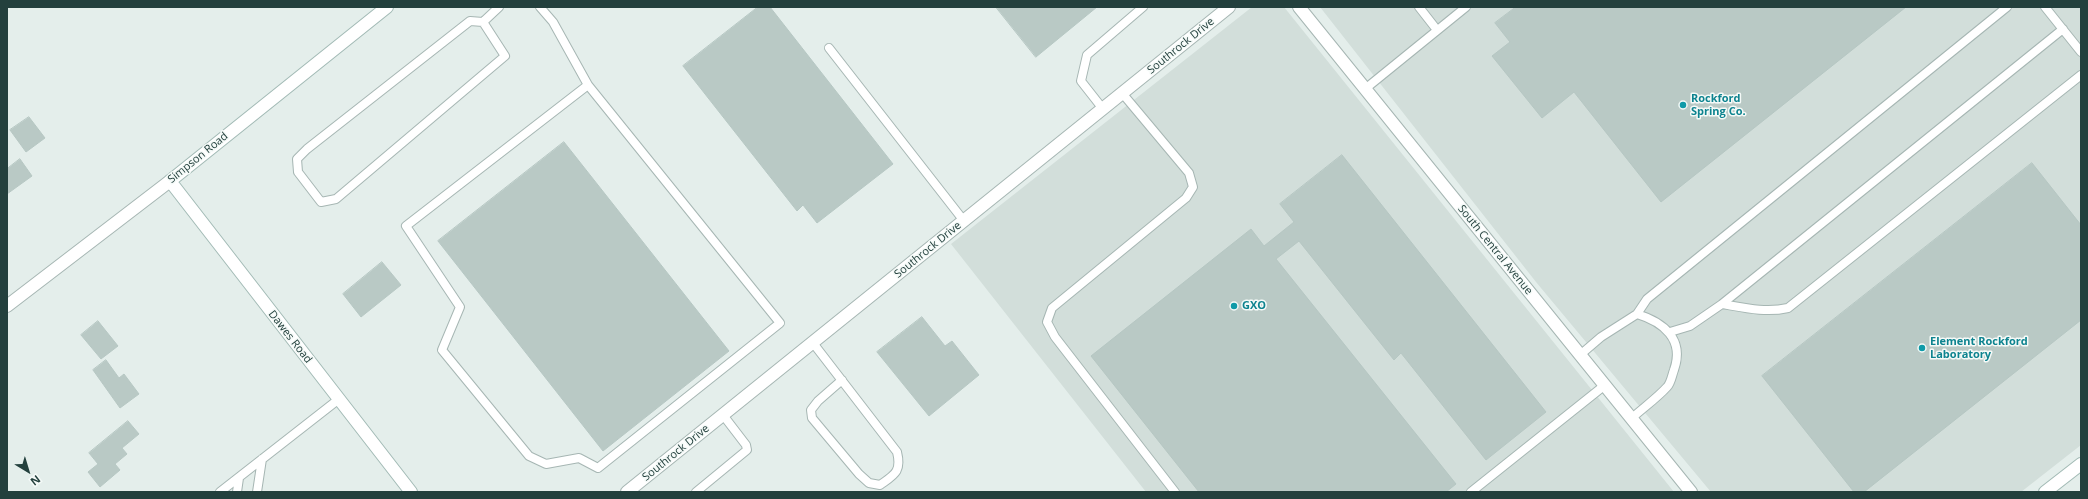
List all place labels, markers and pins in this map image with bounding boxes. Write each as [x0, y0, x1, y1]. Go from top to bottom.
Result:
place label: Rockford Spring Co. [1691, 92, 1746, 118]
marker: Rockford Spring Co. [1678, 100, 1688, 110]
place label: GXO [1242, 299, 1266, 313]
marker: GXO [1229, 301, 1239, 311]
place label: Element Rockford Laboratory [1930, 335, 2028, 361]
marker: Element Rockford Laboratory [1917, 343, 1927, 353]

